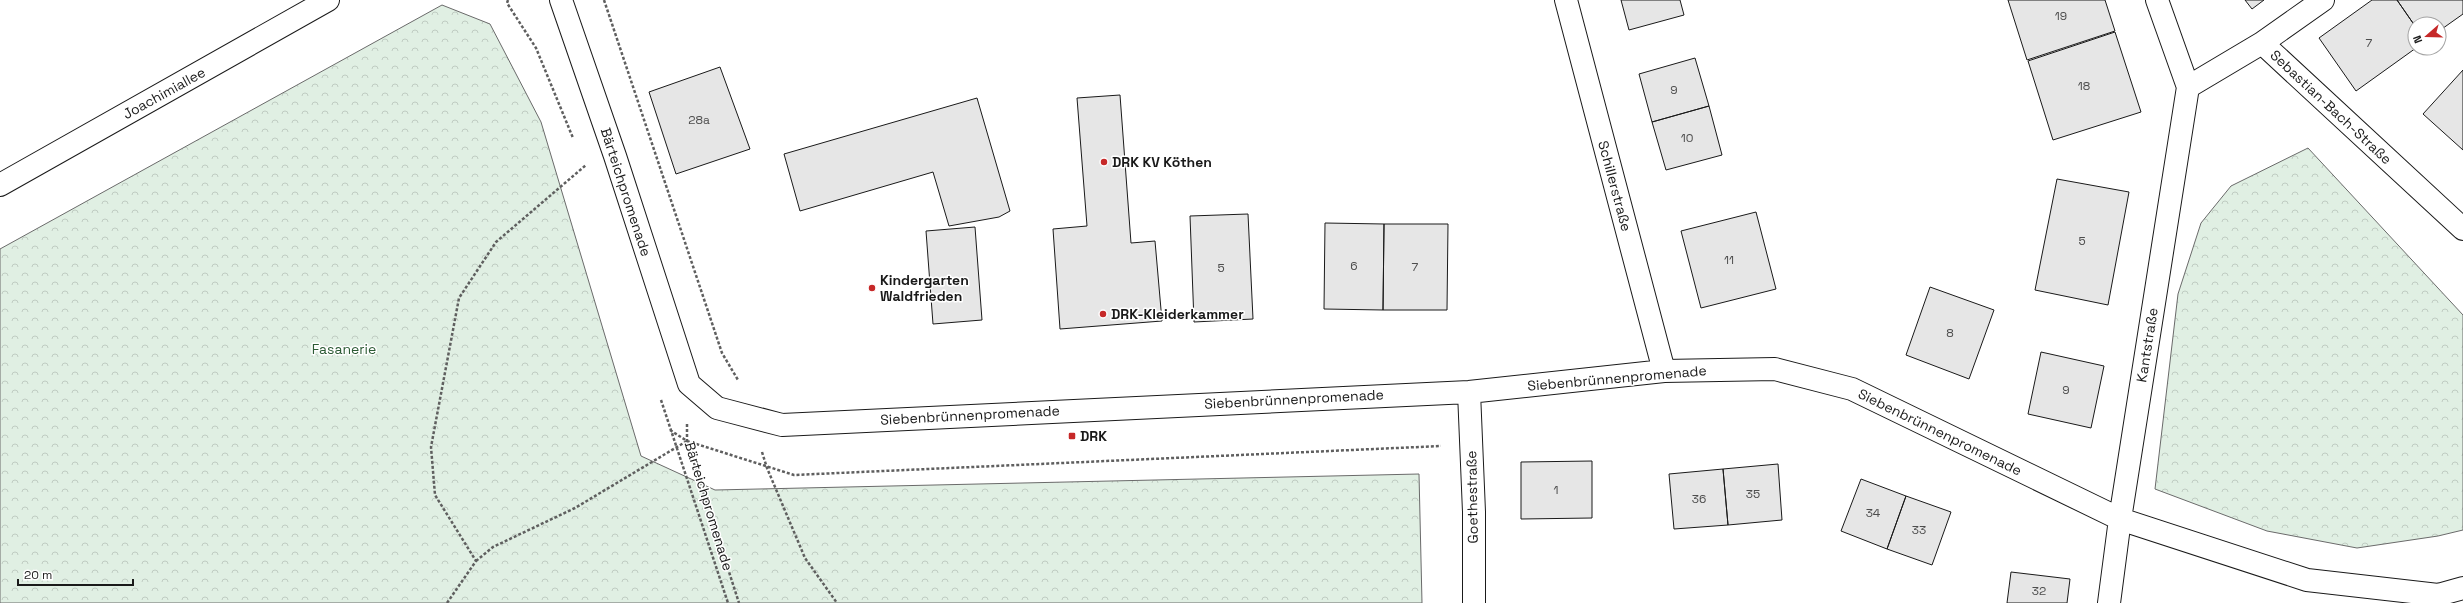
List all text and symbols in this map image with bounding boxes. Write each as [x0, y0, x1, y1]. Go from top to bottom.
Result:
house number: 19 [2055, 8, 2067, 24]
north arrow [2407, 16, 2447, 56]
text: N [2410, 34, 2425, 45]
house number: 7 [2366, 35, 2373, 51]
street label: Sebastian-Bach-Straße [2266, 46, 2396, 168]
street label: Joachimiallee [119, 63, 209, 123]
house number: 18 [2078, 78, 2090, 94]
house number: 9 [1670, 82, 1678, 98]
house number: 28a [688, 112, 710, 128]
street label: Bärteichpromenade [597, 125, 655, 259]
house number: 10 [1681, 130, 1693, 146]
street label: Schillerstraße [1594, 139, 1636, 233]
place label: DRK KV Köthen [1112, 153, 1212, 171]
marker: DRK KV Köthen [1099, 157, 1109, 167]
house number: 5 [2078, 233, 2086, 249]
house number: 11 [1724, 252, 1734, 268]
house number: 6 [1350, 258, 1358, 274]
house number: 7 [1412, 259, 1419, 275]
house number: 5 [1217, 260, 1225, 276]
place label: Kindergarten Waldfrieden [880, 271, 969, 305]
marker: Kindergarten Waldfrieden [867, 283, 877, 293]
place label: DRK-Kleiderkammer [1111, 305, 1244, 323]
street label: Kantstraße [2132, 306, 2162, 384]
marker: DRK-Kleiderkammer [1098, 309, 1108, 319]
house number: 8 [1946, 325, 1954, 341]
park label: Fasanerie [312, 340, 376, 358]
street label: Siebenbrünnenpromenade [1527, 361, 1707, 395]
house number: 9 [2062, 382, 2070, 398]
street label: Siebenbrünnenpromenade [1855, 384, 2025, 480]
street label: Siebenbrünnenpromenade [1204, 385, 1384, 413]
street label: Siebenbrünnenpromenade [880, 401, 1060, 429]
place label: DRK [1080, 427, 1107, 445]
marker: DRK [1067, 431, 1077, 441]
street label: Bärteichpromenade [681, 439, 737, 573]
street label: Goethestraße [1462, 450, 1482, 544]
house number: 1 [1553, 482, 1559, 498]
house number: 35 [1746, 486, 1760, 502]
house number: 36 [1692, 491, 1706, 507]
house number: 34 [1866, 505, 1881, 521]
house number: 33 [1912, 522, 1926, 538]
scale bar [18, 561, 133, 587]
text: 20 m [24, 567, 52, 583]
house number: 32 [2032, 583, 2046, 599]

